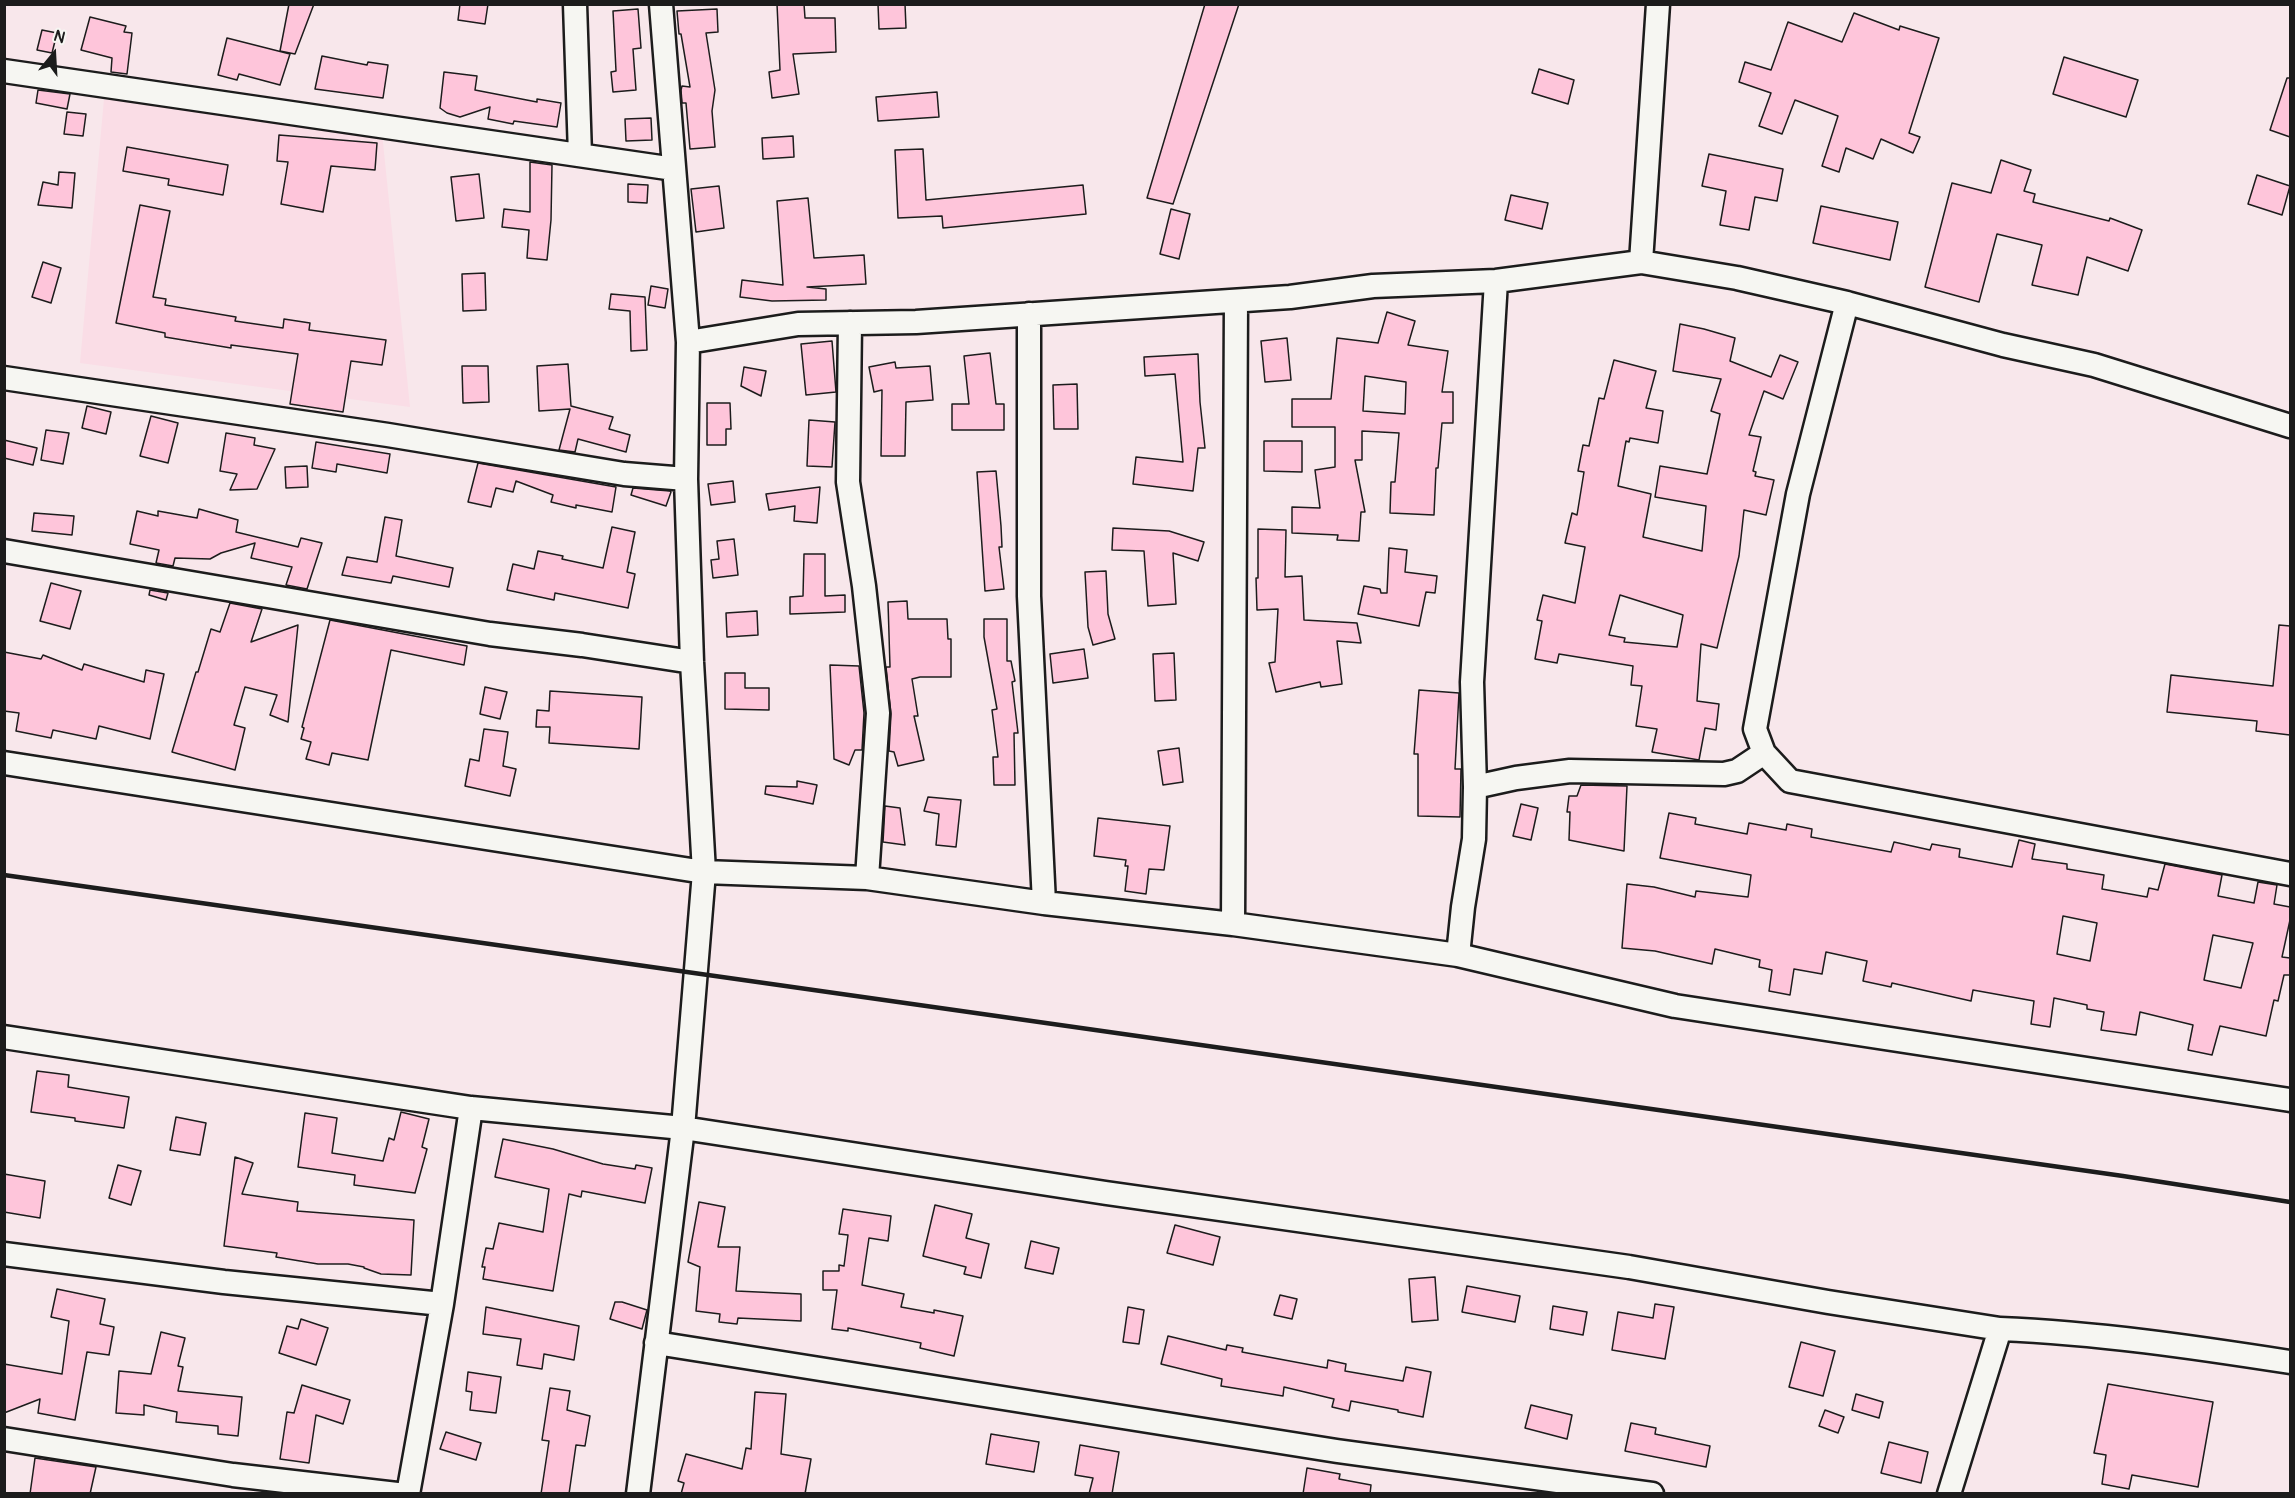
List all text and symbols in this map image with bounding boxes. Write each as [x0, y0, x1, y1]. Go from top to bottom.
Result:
north arrow [24, 24, 84, 84]
text: N [51, 26, 68, 48]

